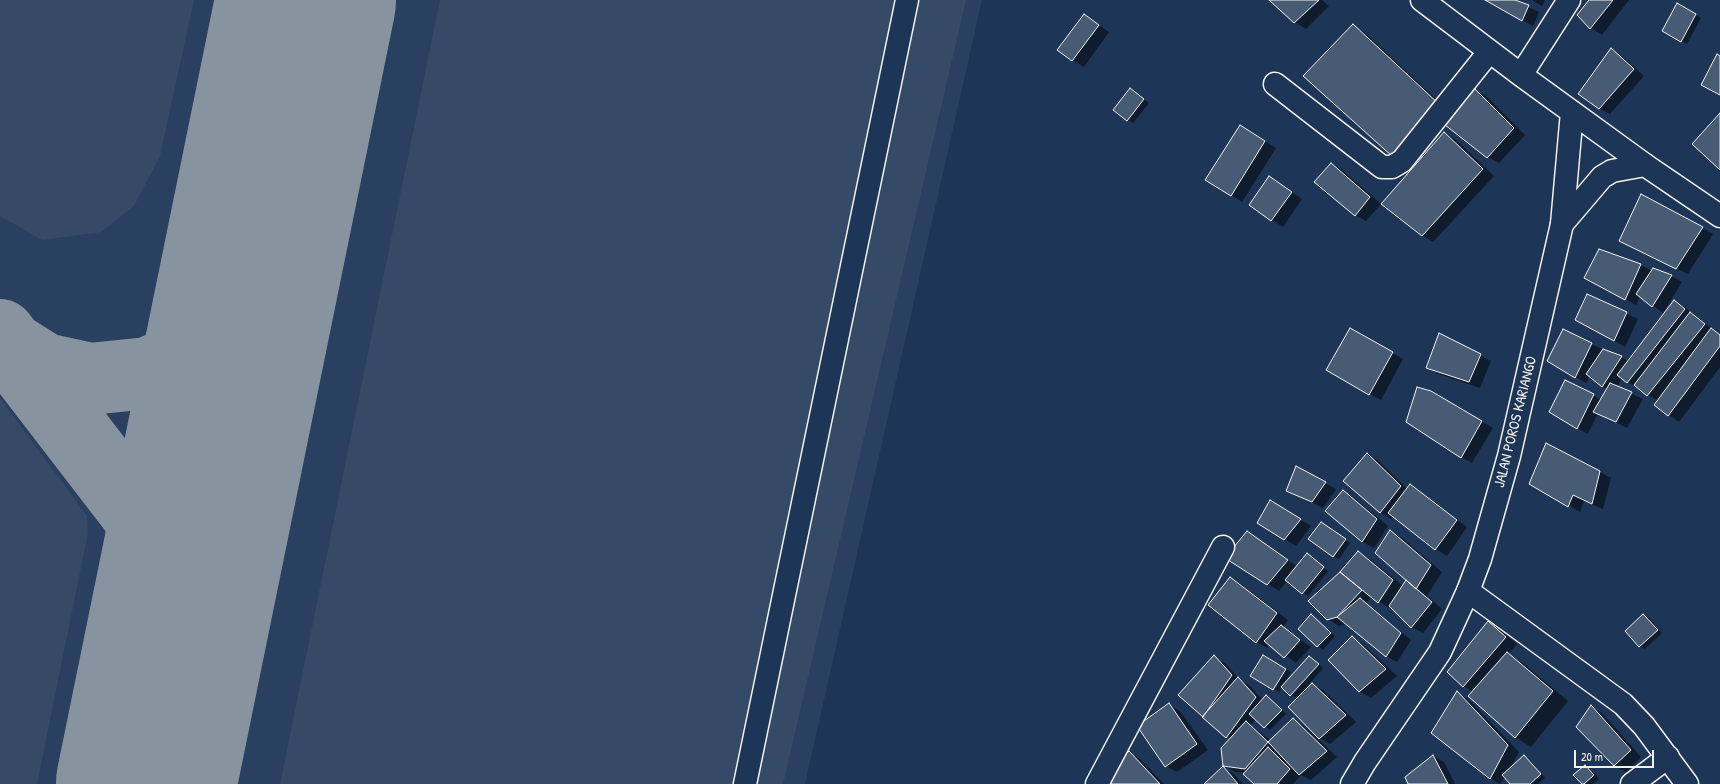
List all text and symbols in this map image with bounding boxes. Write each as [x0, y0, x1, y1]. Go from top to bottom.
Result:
street label: JALAN POROS KARIANGO [1491, 355, 1541, 489]
scale bar [1576, 742, 1656, 768]
text: 20 m [1581, 748, 1603, 765]

